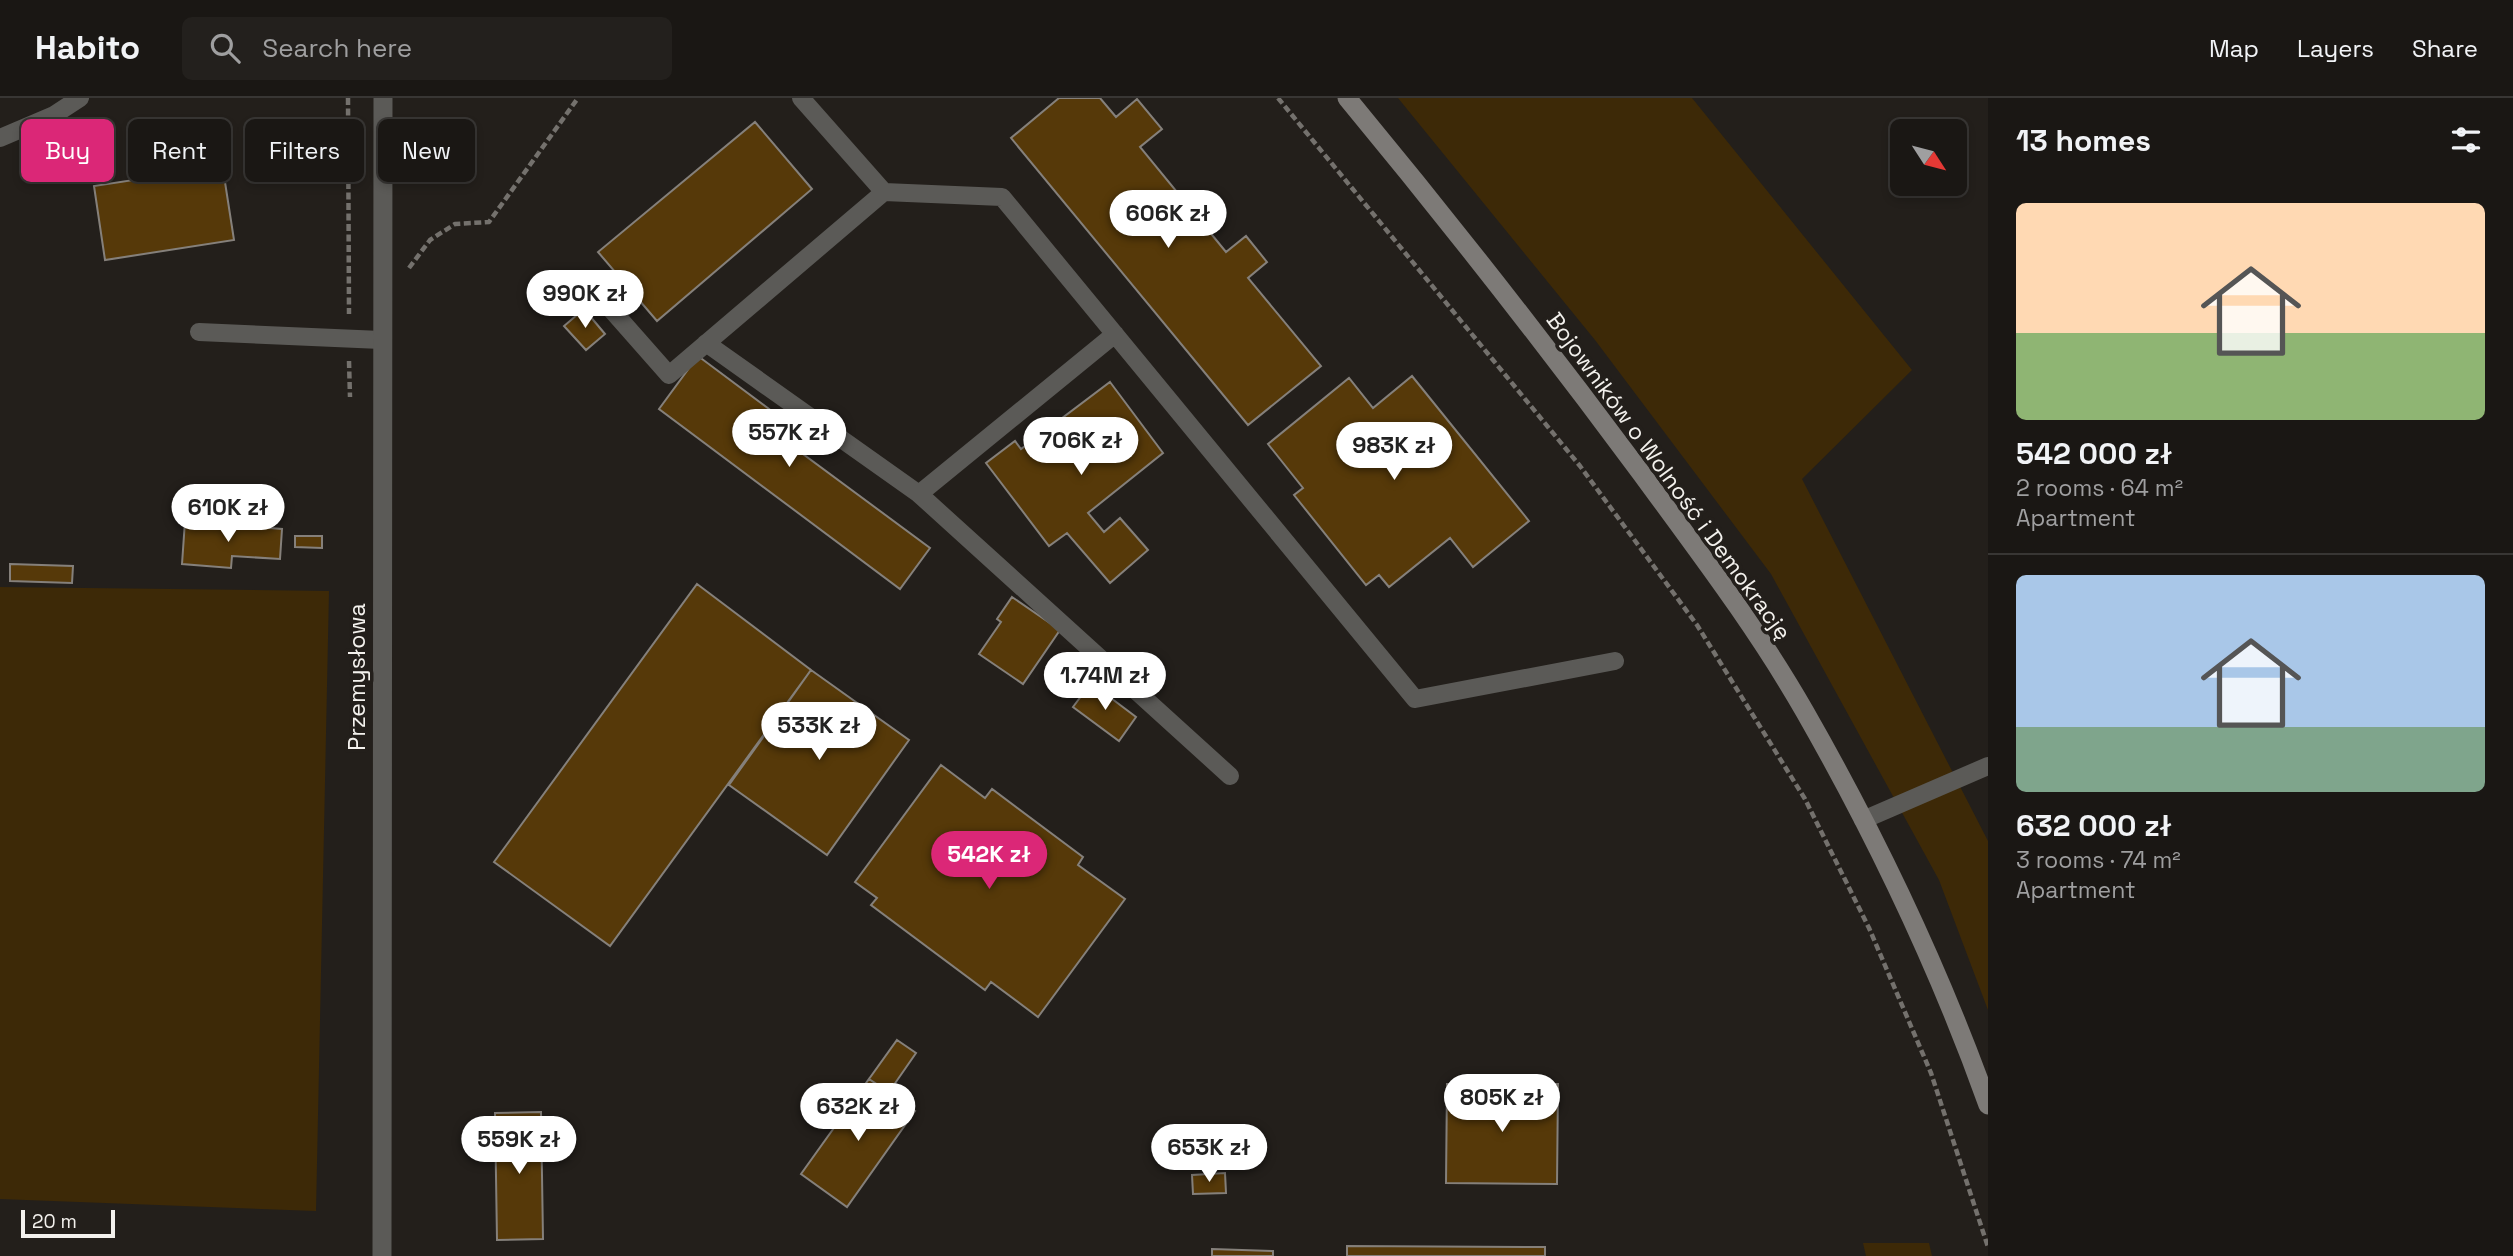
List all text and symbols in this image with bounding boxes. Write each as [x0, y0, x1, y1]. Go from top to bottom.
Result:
search box [182, 17, 672, 80]
text: Habito [35, 27, 140, 69]
icon: search [206, 29, 244, 67]
text: Search here [262, 31, 412, 65]
text: Map [2209, 33, 2259, 64]
text: Layers [2297, 33, 2374, 64]
text: Share [2412, 33, 2478, 64]
chip: Buy [21, 119, 114, 182]
chip: Rent [128, 119, 231, 182]
chip: Filters [245, 119, 364, 182]
chip: New [378, 119, 475, 182]
north arrow [1890, 119, 1967, 196]
map controls [1890, 119, 1967, 196]
text: 13 homes [2016, 121, 2151, 160]
icon: filters [2447, 121, 2485, 159]
pin: 606K zł [1103, 190, 1233, 250]
text: 606K zł [1126, 198, 1210, 228]
icon: home [2188, 248, 2314, 374]
pin: 990K zł [520, 271, 650, 330]
text: 990K zł [543, 278, 627, 308]
street label: Bojowników o Wolność i Demokrację [1540, 306, 1798, 646]
pin: 557K zł [724, 410, 854, 469]
text: 557K zł [748, 417, 830, 447]
pin: 706K zł [1016, 418, 1146, 477]
pin: 983K zł [1329, 422, 1459, 482]
text: 706K zł [1039, 425, 1123, 455]
text: 983K zł [1352, 430, 1436, 460]
text: 542 000 zł [2016, 434, 2172, 473]
text: 2 rooms · 64 m² [2016, 473, 2183, 503]
pin: 610K zł [163, 484, 293, 544]
text: 610K zł [188, 492, 268, 522]
text: Apartment [2016, 503, 2136, 533]
street label: Przemysłowa [342, 603, 372, 751]
icon: home [2188, 620, 2314, 746]
pin: 1.74M zł [1033, 652, 1177, 712]
text: 1.74M zł [1060, 660, 1150, 690]
pin: 533K zł [754, 702, 884, 762]
text: 533K zł [777, 710, 861, 740]
text: 632 000 zł [2016, 806, 2172, 845]
pin: 542K zł [924, 832, 1054, 891]
text: 542K zł [947, 839, 1031, 869]
text: 3 rooms · 74 m² [2016, 845, 2181, 875]
text: Apartment [2016, 875, 2136, 905]
pin: 805K zł [1437, 1074, 1567, 1134]
text: 805K zł [1460, 1082, 1544, 1112]
pin: 632K zł [793, 1084, 923, 1143]
text: 632K zł [816, 1091, 900, 1121]
pin: 559K zł [454, 1116, 584, 1176]
text: 559K zł [477, 1124, 561, 1154]
pin: 653K zł [1144, 1124, 1274, 1184]
text: 653K zł [1167, 1132, 1251, 1162]
scale bar [21, 1207, 116, 1239]
text: 20 m [32, 1209, 77, 1234]

